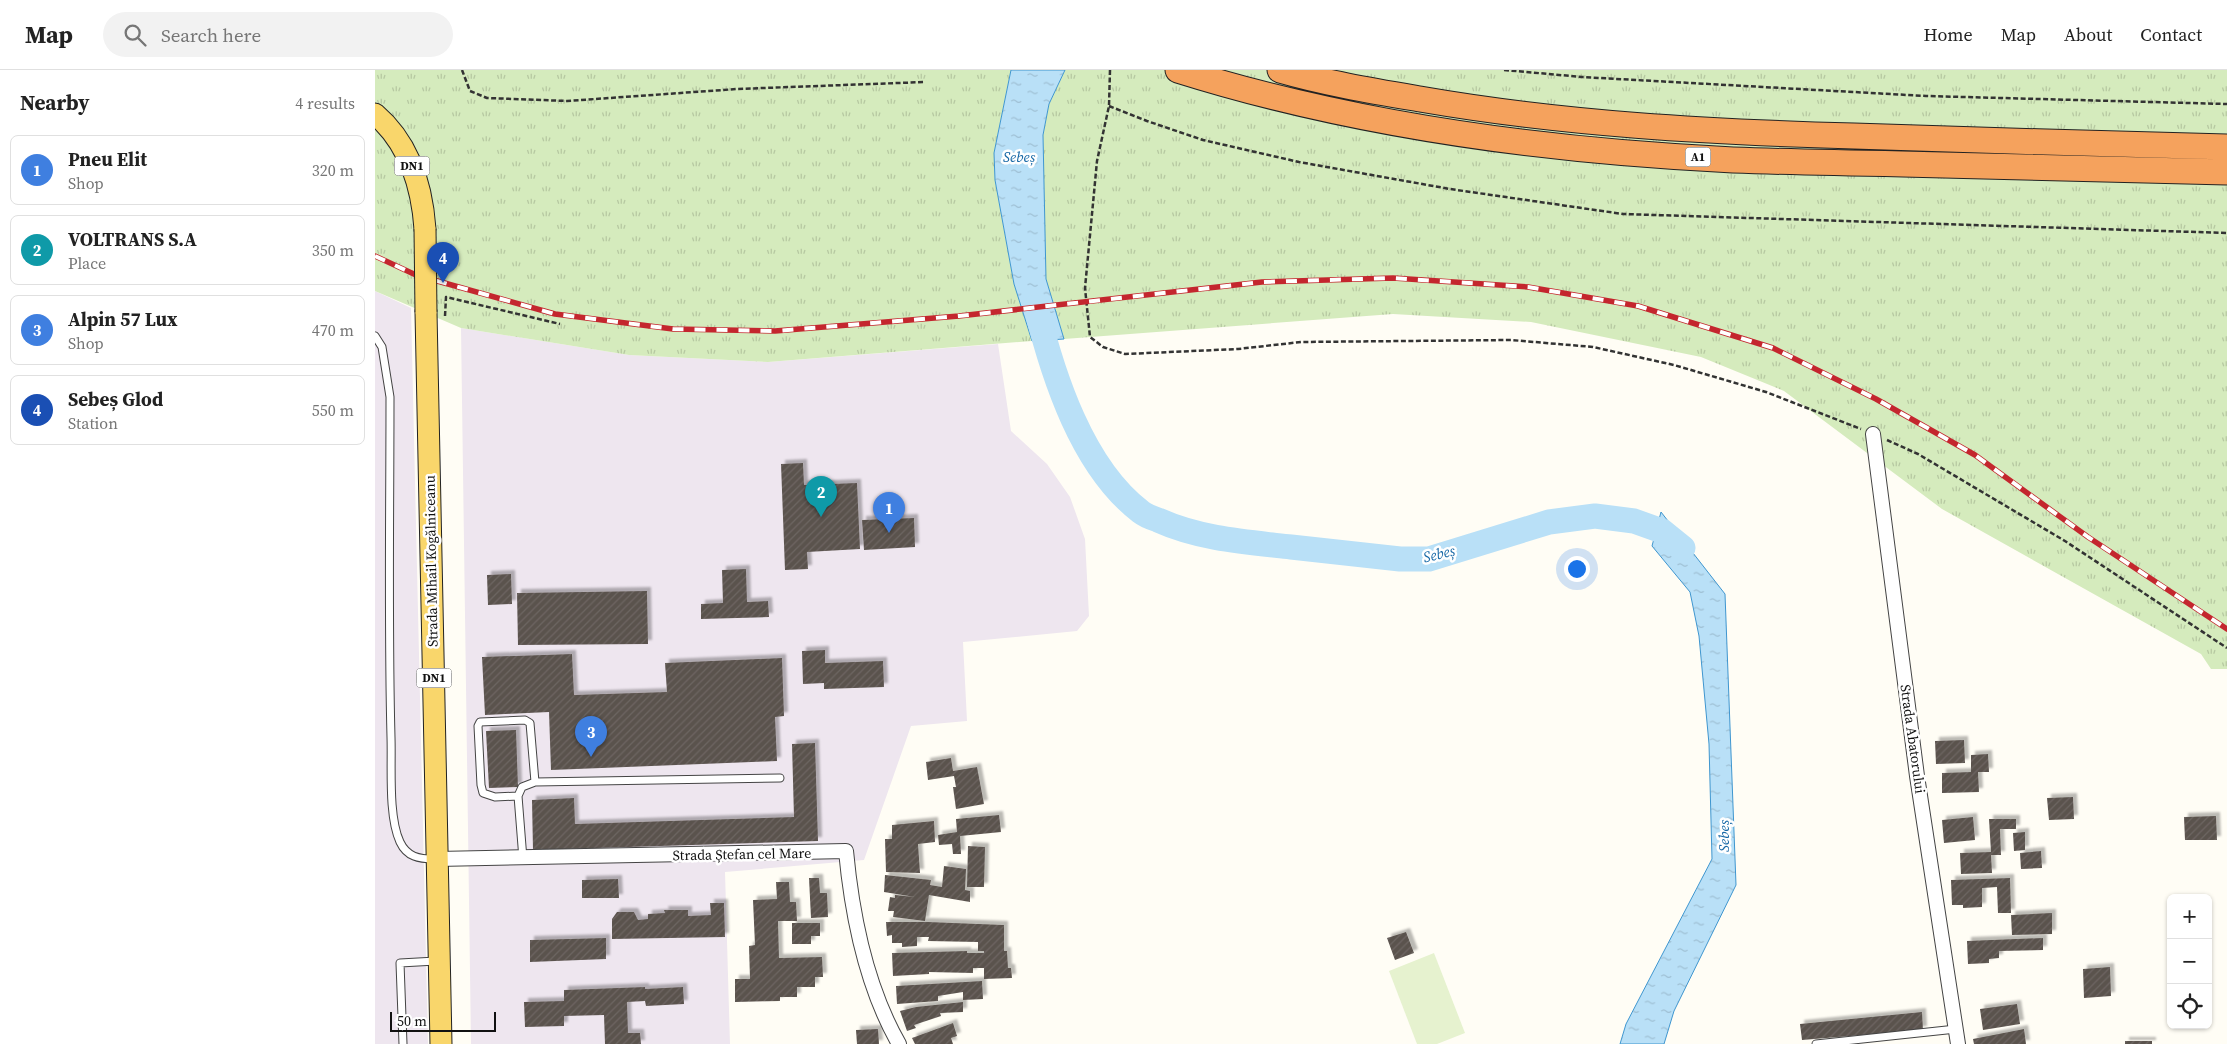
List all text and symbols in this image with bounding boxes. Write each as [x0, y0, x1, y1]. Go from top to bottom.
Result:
search box [103, 12, 453, 57]
text: Map [25, 18, 73, 51]
icon: search [121, 21, 149, 49]
text: Search here [161, 22, 261, 48]
text: Home [1924, 22, 1973, 47]
text: Map [2001, 22, 2036, 47]
text: About [2064, 22, 2112, 47]
text: Contact [2140, 22, 2202, 47]
text: Nearby [20, 88, 90, 117]
text: 4 results [295, 92, 355, 114]
text: Pneu Elit [68, 146, 147, 172]
water label: Sebeș [1003, 146, 1036, 167]
road number: A1 [1685, 147, 1711, 166]
road number: DN1 [395, 156, 429, 175]
text: 1 [33, 159, 41, 181]
text: 320 m [312, 159, 354, 181]
text: Shop [68, 172, 104, 194]
text: VOLTRANS S.A [68, 226, 197, 252]
text: 2 [33, 239, 41, 261]
text: 350 m [312, 239, 354, 261]
pin: 4 [427, 242, 459, 283]
text: Place [68, 252, 106, 274]
text: Alpin 57 Lux [68, 306, 178, 332]
text: 3 [33, 319, 41, 341]
text: 470 m [312, 319, 354, 341]
text: Shop [68, 332, 104, 354]
text: Sebeș Glod [68, 386, 163, 412]
text: 4 [33, 399, 41, 421]
text: 550 m [312, 399, 354, 421]
text: Station [68, 412, 118, 434]
street label: Strada Mihail Kogălniceanu [420, 475, 442, 647]
pin: 2 [805, 476, 837, 517]
pin: 1 [873, 492, 905, 533]
water label: Sebeș [1421, 540, 1458, 567]
your location [1564, 556, 1590, 582]
road number: DN1 [417, 668, 451, 688]
street label: Strada Abatorului [1895, 683, 1931, 795]
pin: 3 [575, 716, 607, 757]
water label: Sebeș [1713, 819, 1734, 852]
street label: Strada Ștefan cel Mare [673, 843, 811, 865]
map controls [2167, 894, 2212, 1029]
button: + [2167, 894, 2212, 939]
button: − [2167, 939, 2212, 984]
button: locate [2167, 984, 2212, 1029]
scale bar [390, 1009, 496, 1032]
text: 50 m [397, 1011, 427, 1031]

